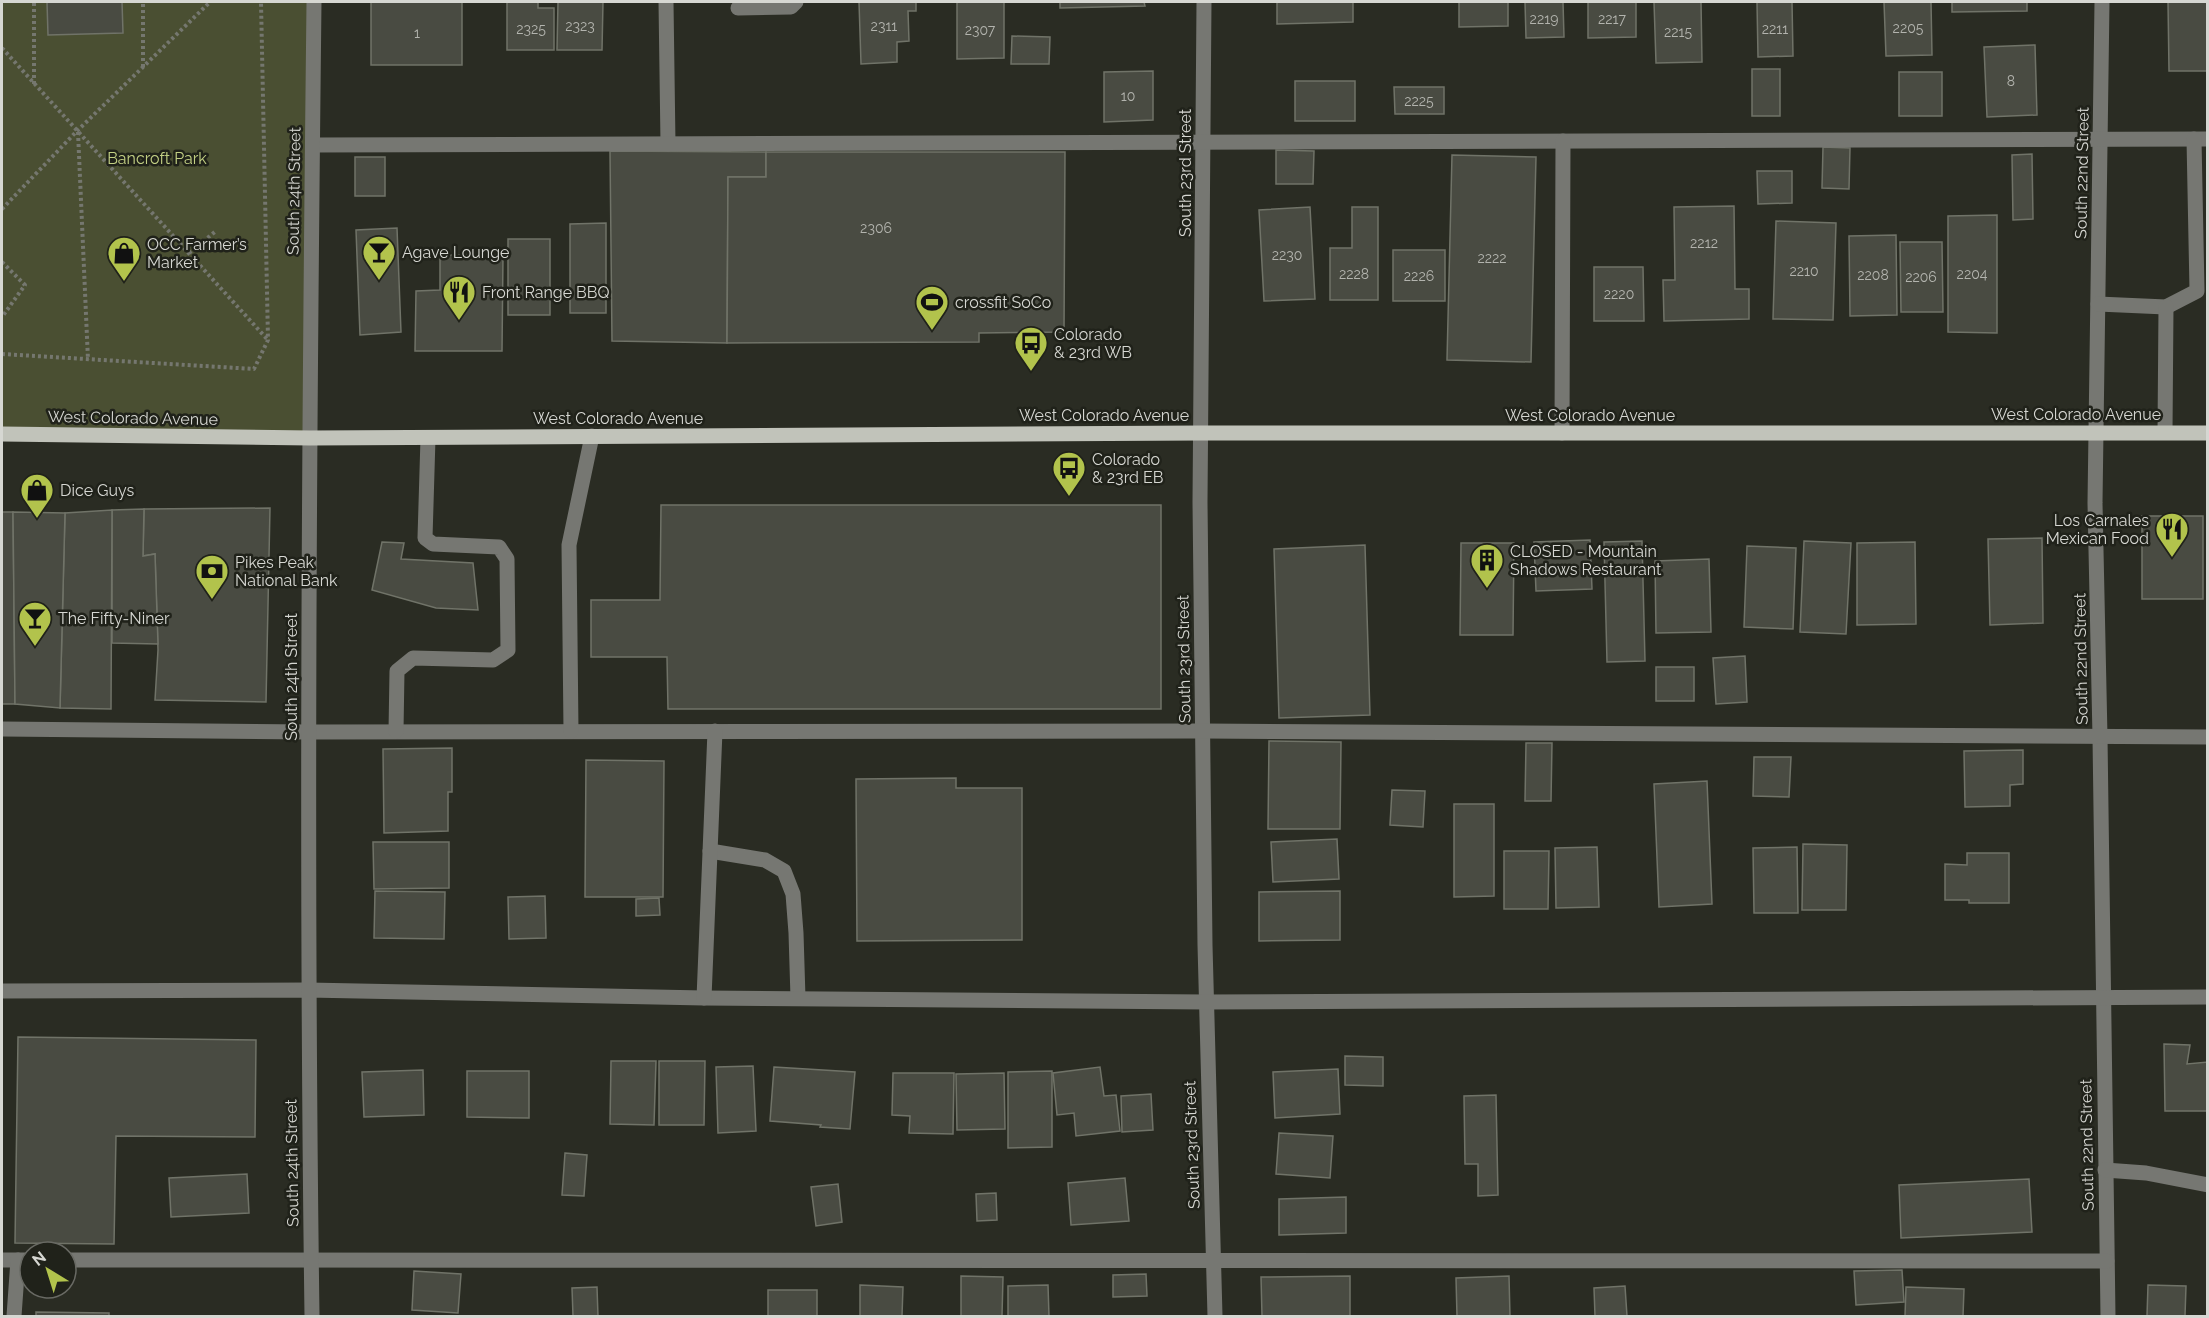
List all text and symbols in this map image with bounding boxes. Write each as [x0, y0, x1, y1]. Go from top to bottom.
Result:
house number: 2219 [1530, 11, 1558, 27]
house number: 2217 [1598, 11, 1627, 27]
house number: 2323 [565, 18, 595, 34]
house number: 2311 [871, 18, 897, 34]
house number: 2205 [1893, 20, 1924, 36]
house number: 2325 [516, 21, 546, 37]
house number: 2211 [1762, 21, 1788, 37]
house number: 2307 [965, 22, 996, 38]
house number: 2215 [1664, 24, 1692, 40]
house number: 1 [414, 25, 420, 41]
house number: 8 [2007, 73, 2015, 89]
house number: 10 [1121, 88, 1135, 104]
house number: 2225 [1404, 93, 1434, 109]
street label: South 22nd Street [2071, 106, 2093, 239]
street label: South 23rd Street [1176, 108, 1195, 237]
street label: South 24th Street [283, 126, 305, 255]
park label: Bancroft Park [107, 149, 207, 168]
house number: 2306 [860, 220, 892, 236]
bar icon: Agave Lounge [361, 234, 397, 281]
shop icon: OCC Farmer’s Market [106, 235, 142, 282]
place label: OCC Farmer’s Market [147, 235, 247, 272]
house number: 2212 [1690, 235, 1718, 251]
place label: Agave Lounge [402, 243, 509, 262]
house number: 2230 [1272, 247, 1302, 263]
house number: 2222 [1477, 250, 1507, 266]
house number: 2210 [1789, 263, 1819, 279]
house number: 2228 [1339, 266, 1369, 282]
house number: 2204 [1957, 266, 1988, 282]
house number: 2208 [1857, 267, 1889, 283]
house number: 2226 [1404, 268, 1434, 284]
house number: 2206 [1905, 269, 1937, 285]
restaurant icon: Front Range BBQ [441, 274, 477, 321]
place label: Front Range BBQ [482, 283, 609, 302]
sports icon: crossfit SoCo [914, 284, 950, 331]
house number: 2220 [1604, 286, 1634, 302]
place label: crossfit SoCo [955, 293, 1051, 312]
bus stop icon: Colorado & 23rd WB [1013, 325, 1049, 372]
place label: Colorado & 23rd WB [1054, 325, 1132, 362]
street label: West Colorado Avenue [1991, 405, 2161, 424]
street label: West Colorado Avenue [1019, 406, 1189, 425]
street label: West Colorado Avenue [1505, 406, 1675, 425]
street label: West Colorado Avenue [48, 407, 218, 429]
street label: West Colorado Avenue [533, 409, 703, 428]
bus stop icon: Colorado & 23rd EB [1051, 450, 1087, 497]
place label: Colorado & 23rd EB [1092, 450, 1163, 487]
shop icon: Dice Guys [19, 472, 55, 519]
place label: Dice Guys [60, 481, 135, 500]
place label: Los Carnales Mexican Food [2046, 511, 2149, 548]
restaurant icon: Los Carnales Mexican Food [2154, 511, 2190, 558]
building icon: CLOSED - Mountain Shadows Restaurant [1469, 542, 1505, 589]
place label: CLOSED - Mountain Shadows Restaurant [1510, 542, 1662, 579]
bank icon: Pikes Peak National Bank [194, 553, 230, 600]
place label: Pikes Peak National Bank [235, 553, 338, 590]
street label: South 22nd Street [2070, 592, 2092, 725]
street label: South 23rd Street [1173, 594, 1195, 723]
bar icon: The Fifty-Niner [17, 600, 53, 647]
place label: The Fifty-Niner [58, 609, 170, 628]
street label: South 24th Street [282, 613, 301, 741]
street label: South 22nd Street [2076, 1078, 2098, 1211]
street label: South 23rd Street [1180, 1080, 1204, 1209]
street label: South 24th Street [281, 1098, 303, 1227]
north arrow [18, 1240, 78, 1300]
text: N [28, 1247, 50, 1270]

